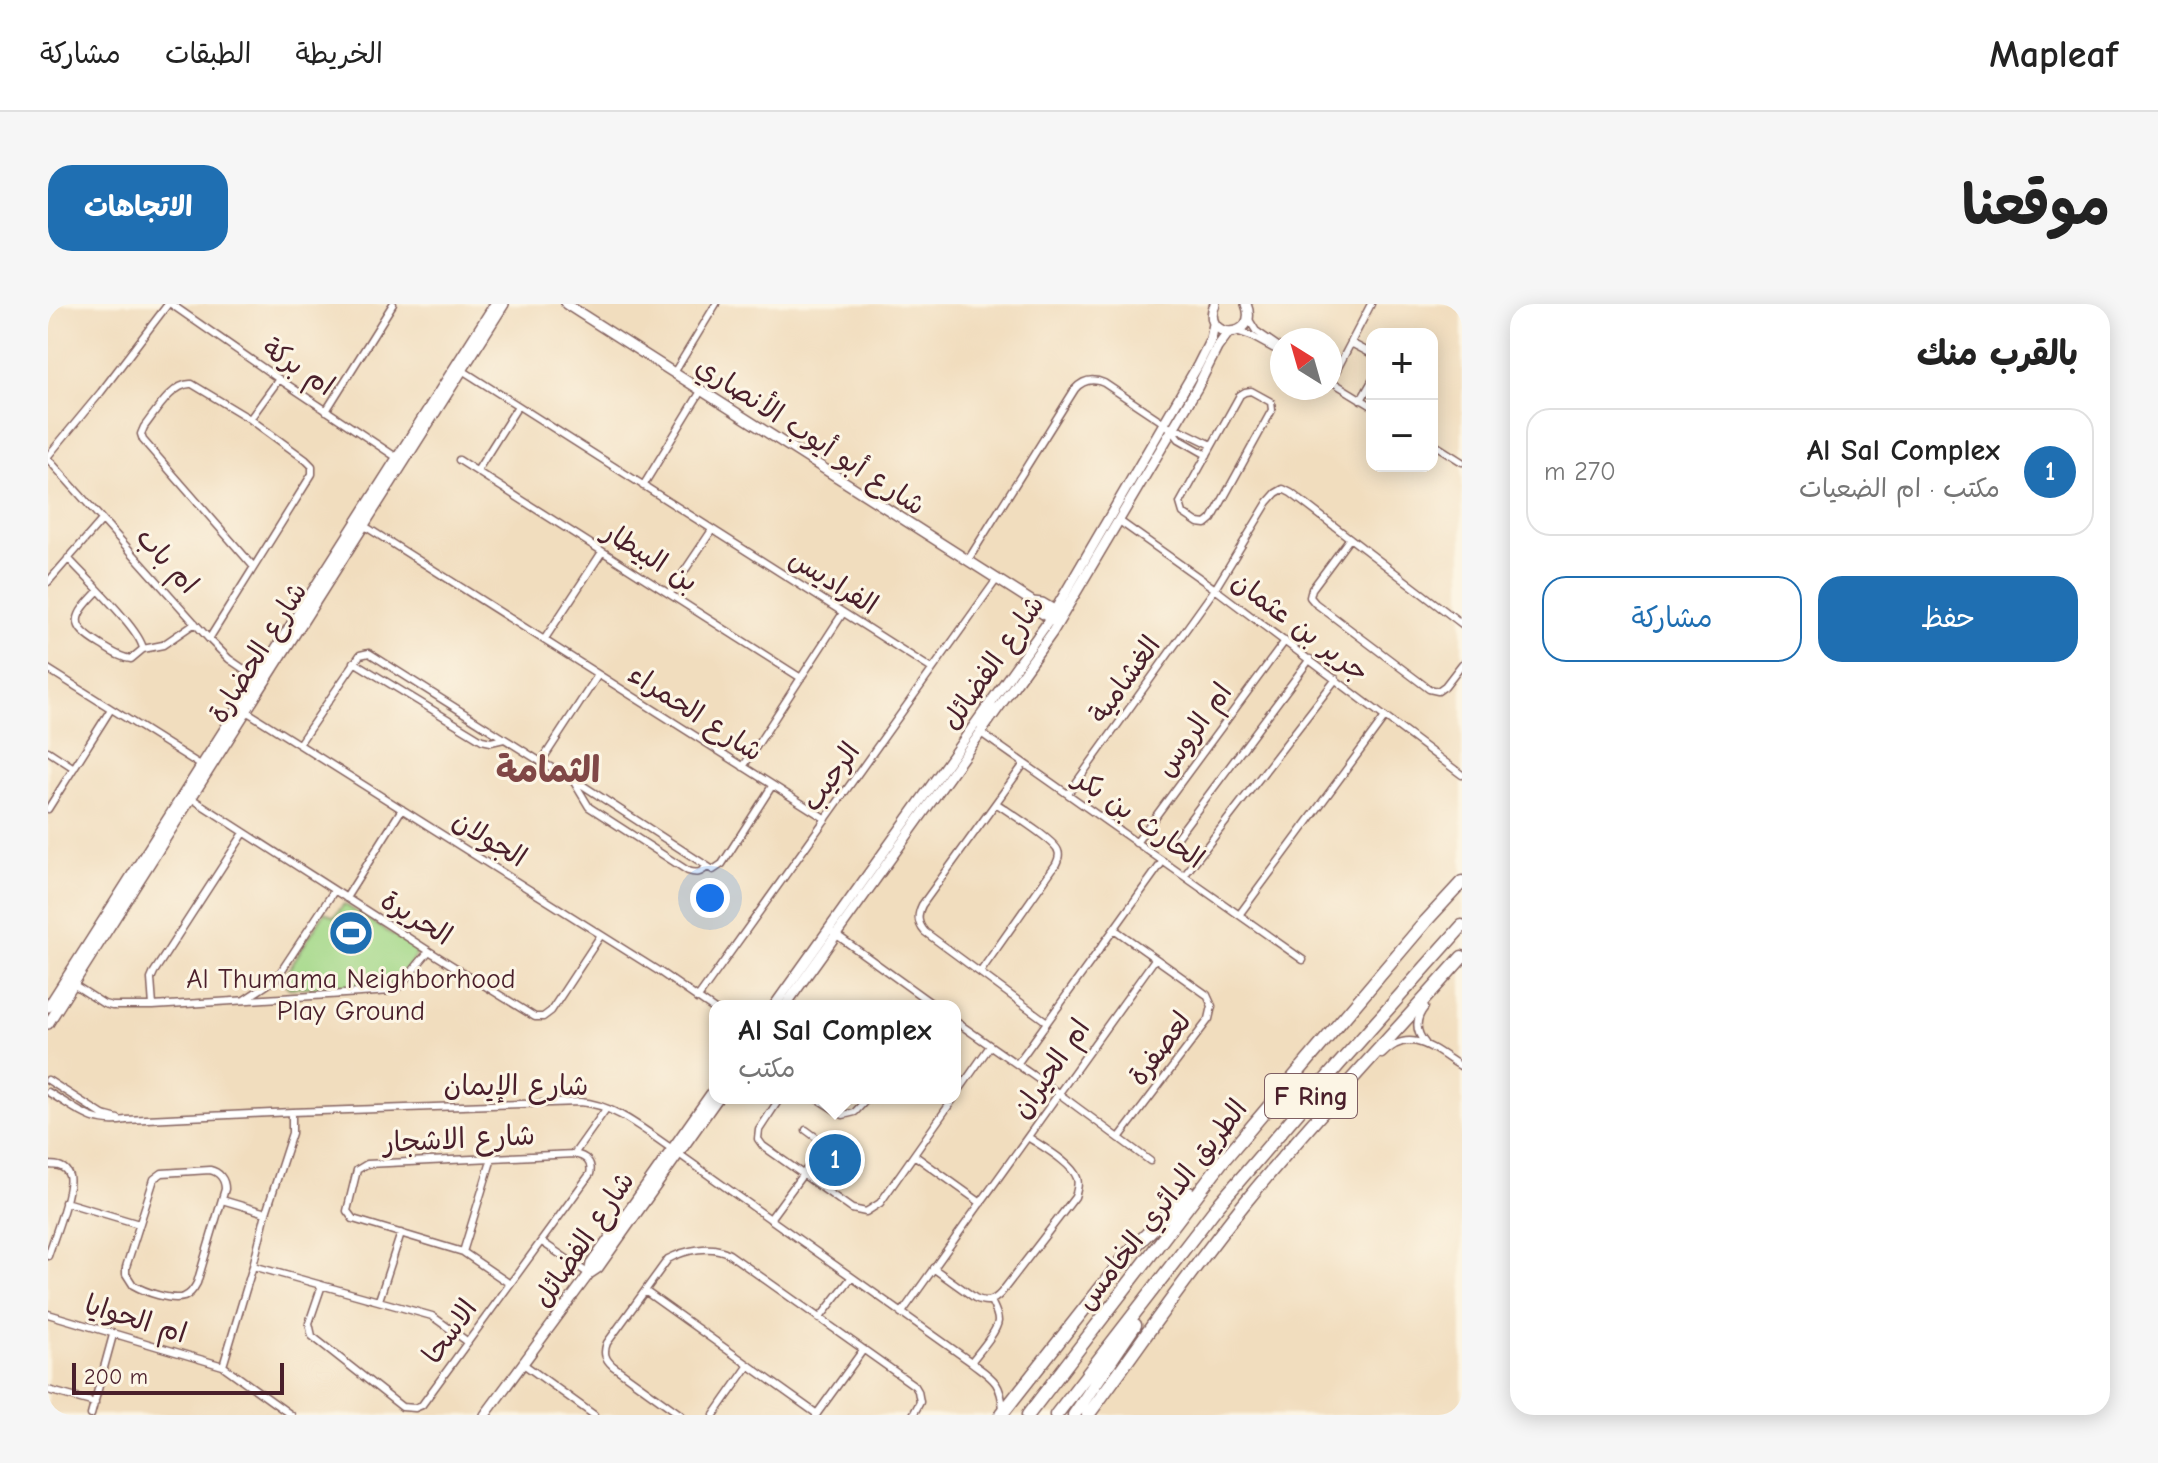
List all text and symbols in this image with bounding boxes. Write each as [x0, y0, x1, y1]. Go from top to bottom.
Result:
text: Mapleaf [1989, 33, 2118, 77]
text: مشاركة [40, 38, 121, 70]
text: الطبقات [165, 38, 251, 70]
text: الخريطة [295, 38, 383, 70]
button: الاتجاهات [48, 165, 228, 251]
text: موقعنا [1962, 174, 2110, 238]
north arrow [1270, 328, 1342, 400]
map controls [1366, 328, 1438, 472]
button: + [1366, 328, 1438, 400]
street label: ام بركة [254, 331, 340, 406]
text: بالقرب منك [1917, 334, 2078, 374]
street label: شارع أبو أيوب الأنصاري [688, 347, 933, 525]
button: − [1366, 400, 1438, 472]
text: Al Sal Complex [1807, 433, 2000, 468]
text: 270 m [1544, 457, 1616, 487]
text: 1 [2045, 457, 2055, 487]
text: مكتب · ام الضعيات [1799, 474, 2000, 504]
street label: بن البيطار [595, 514, 704, 599]
street label: ام باب [126, 521, 205, 603]
street label: الفراديس [783, 542, 884, 621]
street label: جرير بن عثمان [1225, 565, 1375, 690]
street label: شارع الحضارة [202, 576, 316, 730]
button: مشاركة [1542, 576, 1802, 662]
button: حفظ [1818, 576, 2078, 662]
street label: شارع الفضائل [935, 589, 1053, 738]
street label: الغشامية [1083, 630, 1167, 729]
street label: شارع الحمراء [621, 658, 768, 770]
street label: ام الروس [1149, 677, 1242, 785]
street label: الرحيب [795, 736, 867, 818]
district label: الثمامة [496, 750, 600, 791]
street label: الحارث بن بكر [1066, 761, 1211, 876]
street label: الجولان [446, 804, 532, 875]
your location [690, 878, 730, 918]
street label: الحريرة [375, 884, 458, 952]
sports icon: Al Thumama Neighborhood Play Ground [327, 909, 375, 957]
place label: Al Thumama Neighborhood Play Ground [186, 963, 516, 1027]
popup [709, 1000, 961, 1104]
street label: لعصفرة [1122, 1005, 1198, 1092]
text: Al Sal Complex [738, 1013, 932, 1048]
street label: ام الحيران [1005, 1013, 1101, 1127]
text: مكتب [738, 1054, 795, 1084]
street label: شارع الإيمان [444, 1070, 588, 1105]
road number: F Ring [1265, 1074, 1357, 1118]
street label: الطريق الدائري الخامس [1070, 1093, 1257, 1318]
street label: شارع الاشجار [380, 1119, 536, 1162]
pin: 1 [809, 1130, 861, 1190]
street label: شارع الفضائل [527, 1165, 644, 1315]
street label: ام الحوايا [79, 1288, 191, 1354]
street label: الاسحا [416, 1293, 484, 1370]
scale bar [72, 1359, 284, 1395]
text: 200 m [84, 1364, 148, 1390]

